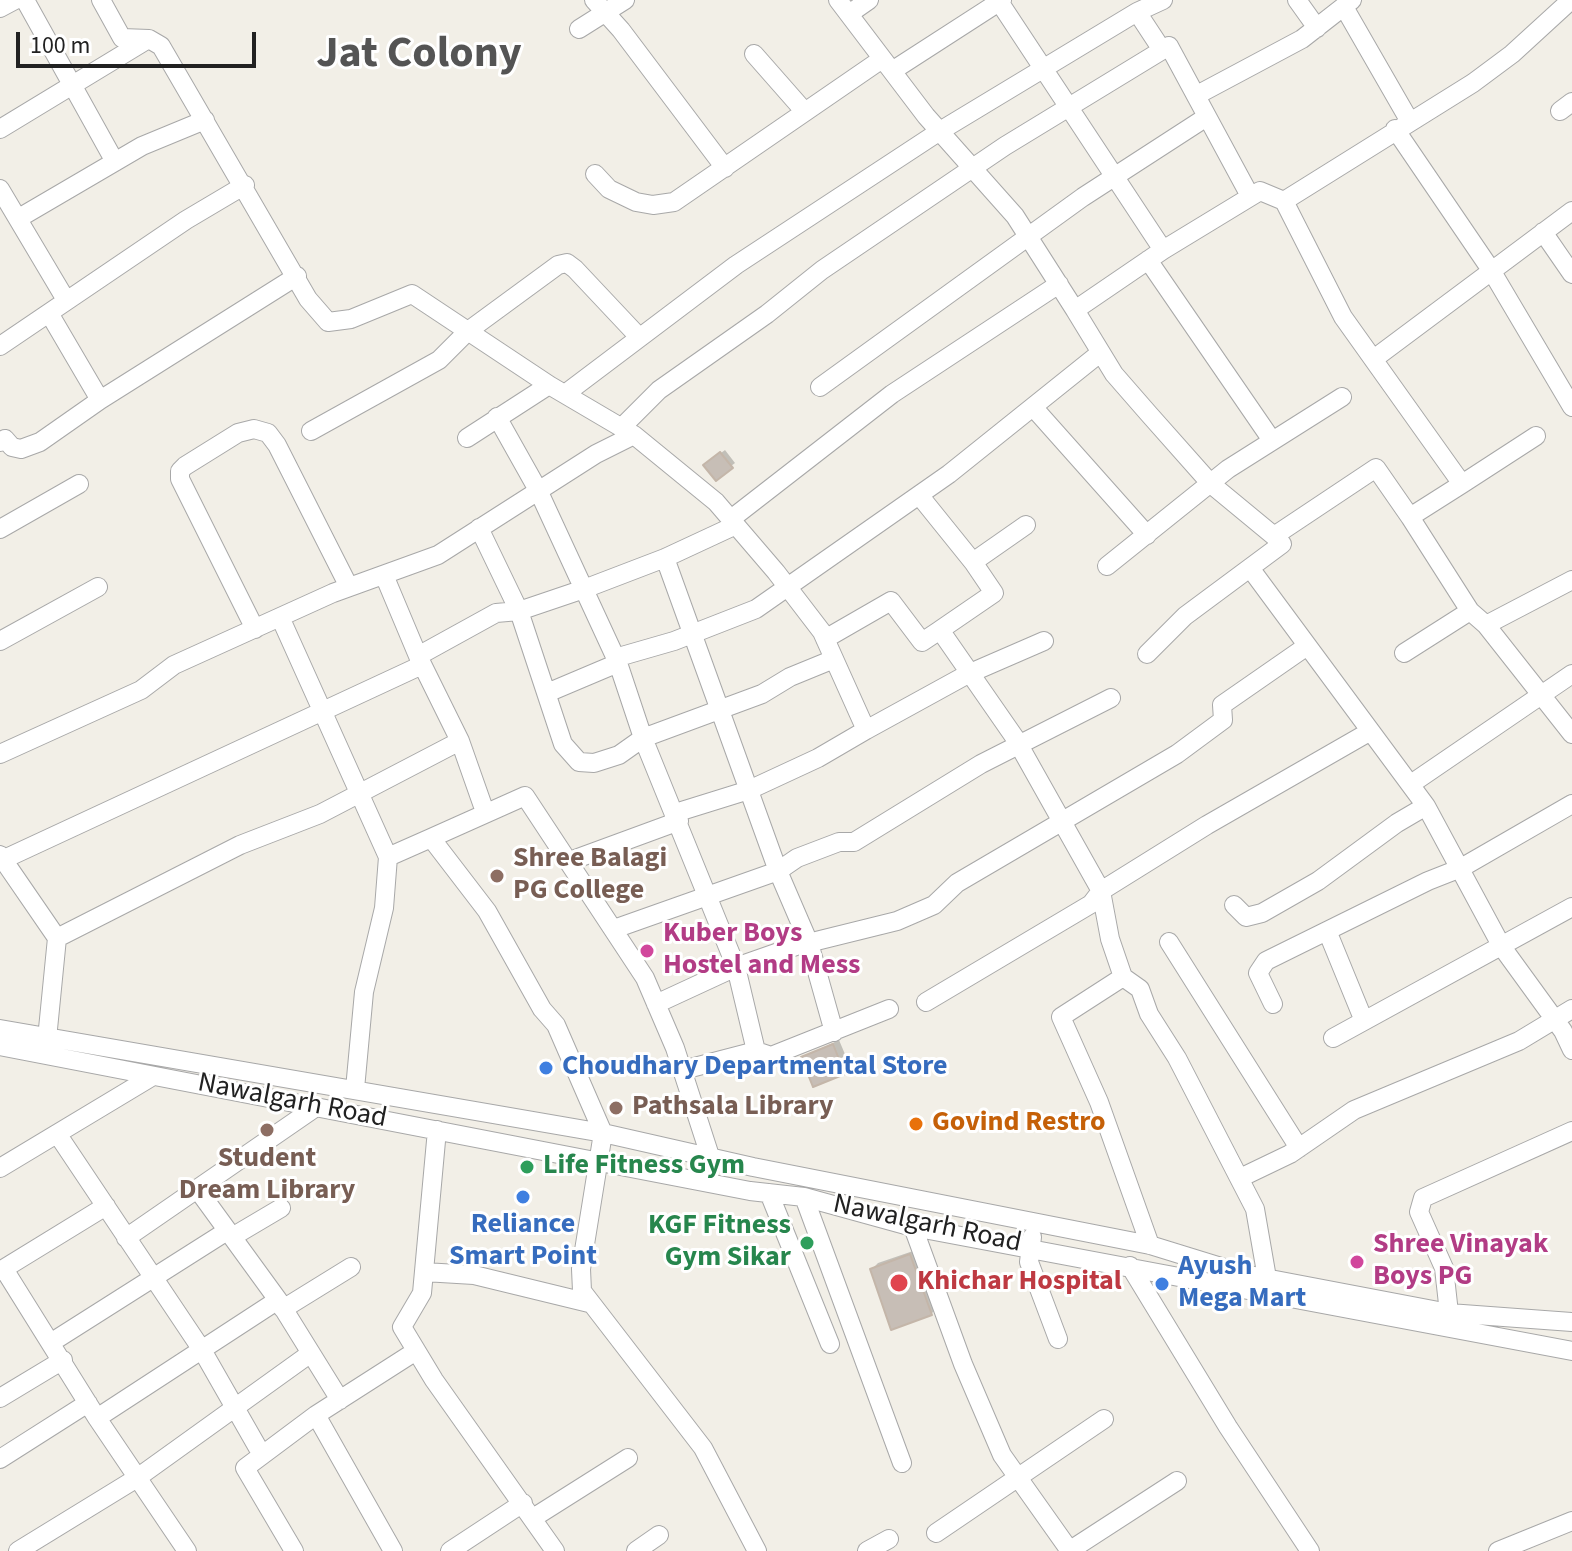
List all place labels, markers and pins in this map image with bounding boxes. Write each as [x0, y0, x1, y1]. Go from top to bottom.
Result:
place label: Shree Balagi PG College [513, 843, 667, 909]
marker: Shree Balagi PG College [488, 867, 506, 885]
place label: Kuber Boys Hostel and Mess [663, 918, 861, 984]
marker: Kuber Boys Hostel and Mess [638, 942, 656, 960]
place label: Choudhary Departmental Store [562, 1051, 948, 1085]
marker: Choudhary Departmental Store [537, 1059, 555, 1077]
place label: Pathsala Library [632, 1091, 834, 1125]
marker: Pathsala Library [607, 1099, 625, 1117]
place label: Govind Restro [932, 1107, 1106, 1141]
marker: Govind Restro [907, 1115, 925, 1133]
marker: Student Dream Library [258, 1121, 276, 1139]
place label: Student Dream Library [179, 1143, 355, 1209]
place label: Life Fitness Gym [543, 1150, 745, 1184]
marker: Life Fitness Gym [518, 1158, 536, 1176]
marker: Reliance Smart Point [514, 1188, 532, 1206]
place label: Reliance Smart Point [449, 1209, 597, 1275]
place label: KGF Fitness Gym Sikar [648, 1210, 791, 1276]
place label: Shree Vinayak Boys PG [1373, 1229, 1548, 1295]
marker: KGF Fitness Gym Sikar [798, 1234, 816, 1252]
place label: Ayush Mega Mart [1178, 1251, 1306, 1317]
marker: Shree Vinayak Boys PG [1348, 1253, 1366, 1271]
place label: Khichar Hospital [917, 1266, 1122, 1300]
marker: Khichar Hospital [888, 1272, 910, 1294]
marker: Ayush Mega Mart [1153, 1275, 1171, 1293]

